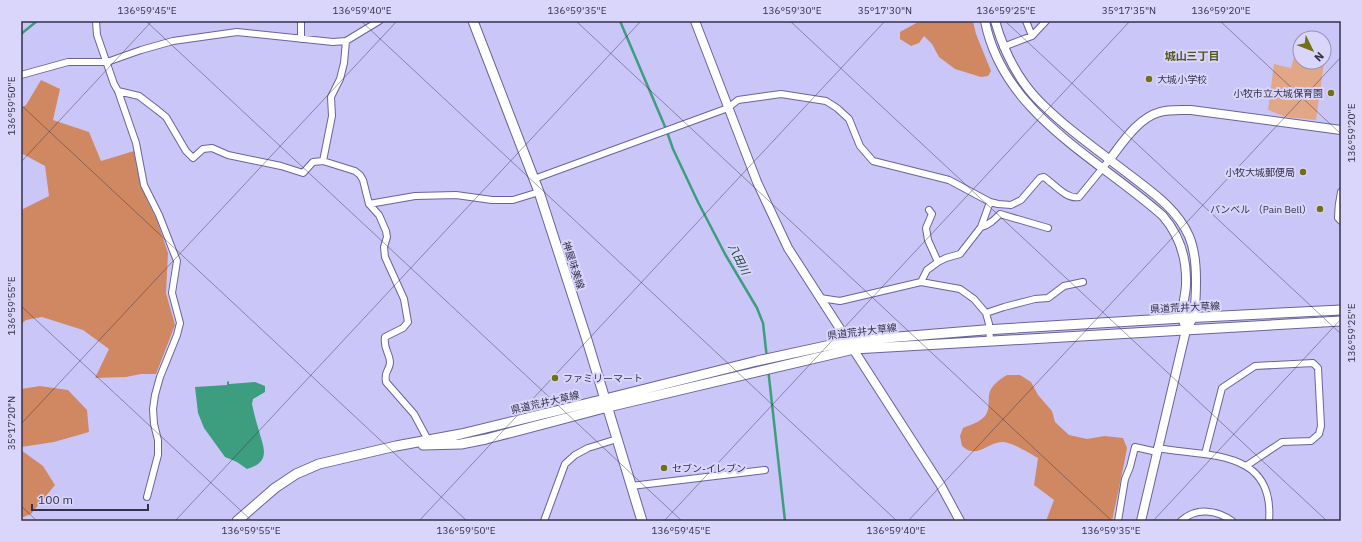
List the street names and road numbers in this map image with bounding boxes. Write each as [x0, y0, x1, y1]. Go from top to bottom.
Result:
street label: 神屋味美線 [560, 239, 587, 291]
street label: 県道荒井大草線 [1150, 299, 1220, 316]
street label: 県道荒井大草線 [827, 321, 898, 342]
street label: 県道荒井大草線 [510, 388, 581, 417]

